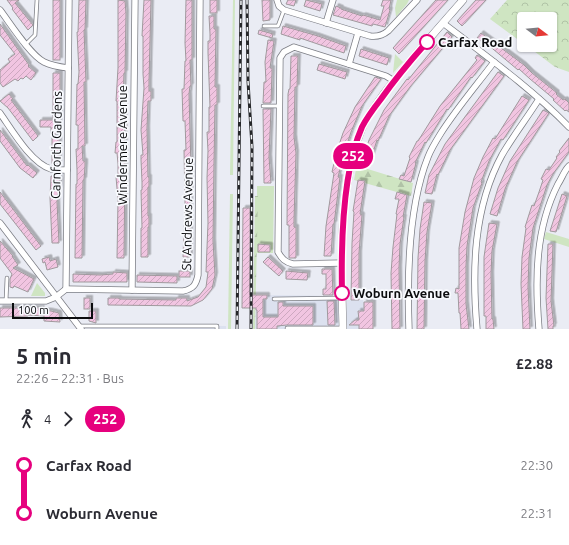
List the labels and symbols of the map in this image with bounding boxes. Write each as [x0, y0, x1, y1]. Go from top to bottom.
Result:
north arrow [517, 12, 557, 52]
marker: Carfax Road [419, 34, 435, 50]
place label: Carfax Road [438, 35, 512, 49]
street label: Windermere Avenue [115, 85, 129, 205]
street label: Carnforth Gardens [48, 91, 64, 199]
line badge: 252 [330, 143, 376, 169]
street label: St Andrews Avenue [179, 157, 195, 271]
marker: Woburn Avenue [334, 285, 350, 301]
place label: Woburn Avenue [353, 286, 450, 300]
scale bar [12, 301, 93, 320]

